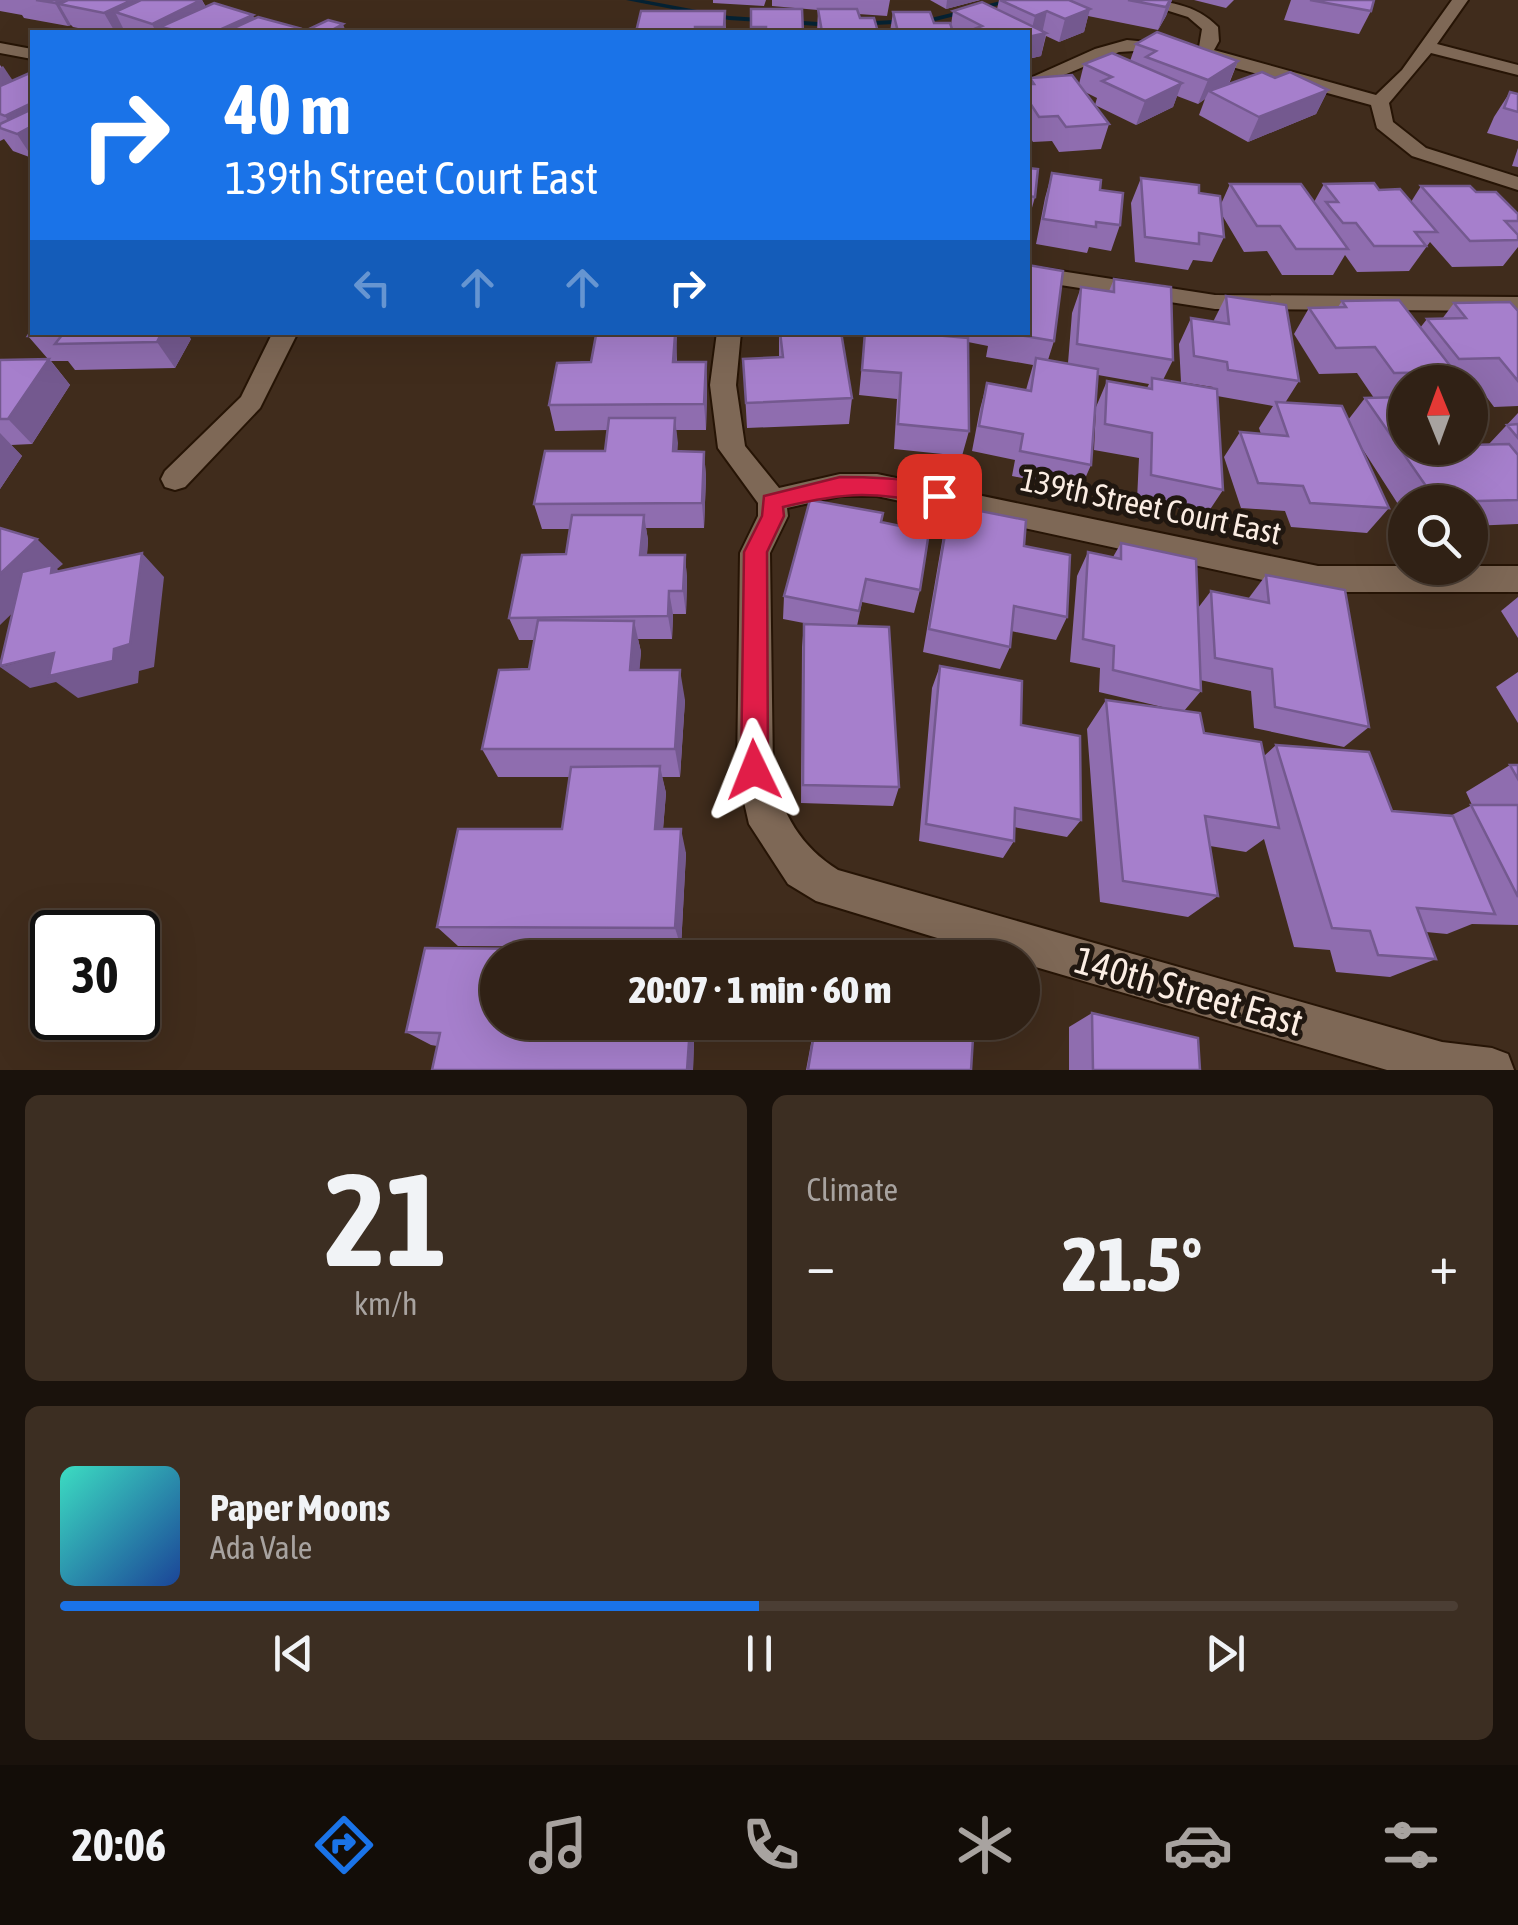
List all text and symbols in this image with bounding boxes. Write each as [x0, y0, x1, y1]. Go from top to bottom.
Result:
text: 40 m [225, 69, 351, 149]
icon: right [60, 70, 190, 200]
text: 139th Street Court East [225, 152, 598, 204]
icon: left [345, 260, 400, 315]
icon: ahead [450, 260, 505, 315]
icon: ahead [555, 260, 610, 315]
icon: right [660, 260, 715, 315]
north arrow [1388, 365, 1488, 465]
map controls [1388, 365, 1488, 585]
pin [897, 454, 982, 539]
street label: 139th Street Court East [1017, 460, 1285, 552]
icon: arrive [912, 469, 967, 524]
button: search [1388, 485, 1488, 585]
position arrow [702, 718, 806, 822]
speed limit sign: 30 [30, 910, 160, 1040]
street label: 140th Street East [1070, 938, 1308, 1044]
text: 20:07 · 1 min · 60 m [629, 968, 891, 1011]
text: 21 [325, 1145, 447, 1294]
text: Climate [807, 1171, 898, 1208]
text: 21.5° [1062, 1221, 1202, 1307]
text: − [807, 1233, 835, 1296]
text: + [1429, 1233, 1458, 1296]
text: km/h [354, 1285, 417, 1322]
text: Paper Moons [210, 1486, 390, 1529]
text: Ada Vale [210, 1529, 312, 1566]
icon: previous [266, 1626, 321, 1681]
icon: pause [732, 1626, 787, 1681]
icon: next [1198, 1626, 1253, 1681]
icon: directions [309, 1810, 379, 1880]
icon: music [523, 1810, 593, 1880]
icon: phone [736, 1810, 806, 1880]
icon: climate [950, 1810, 1020, 1880]
icon: car [1163, 1810, 1233, 1880]
icon: filters [1376, 1810, 1446, 1880]
text: 20:06 [72, 1819, 166, 1871]

